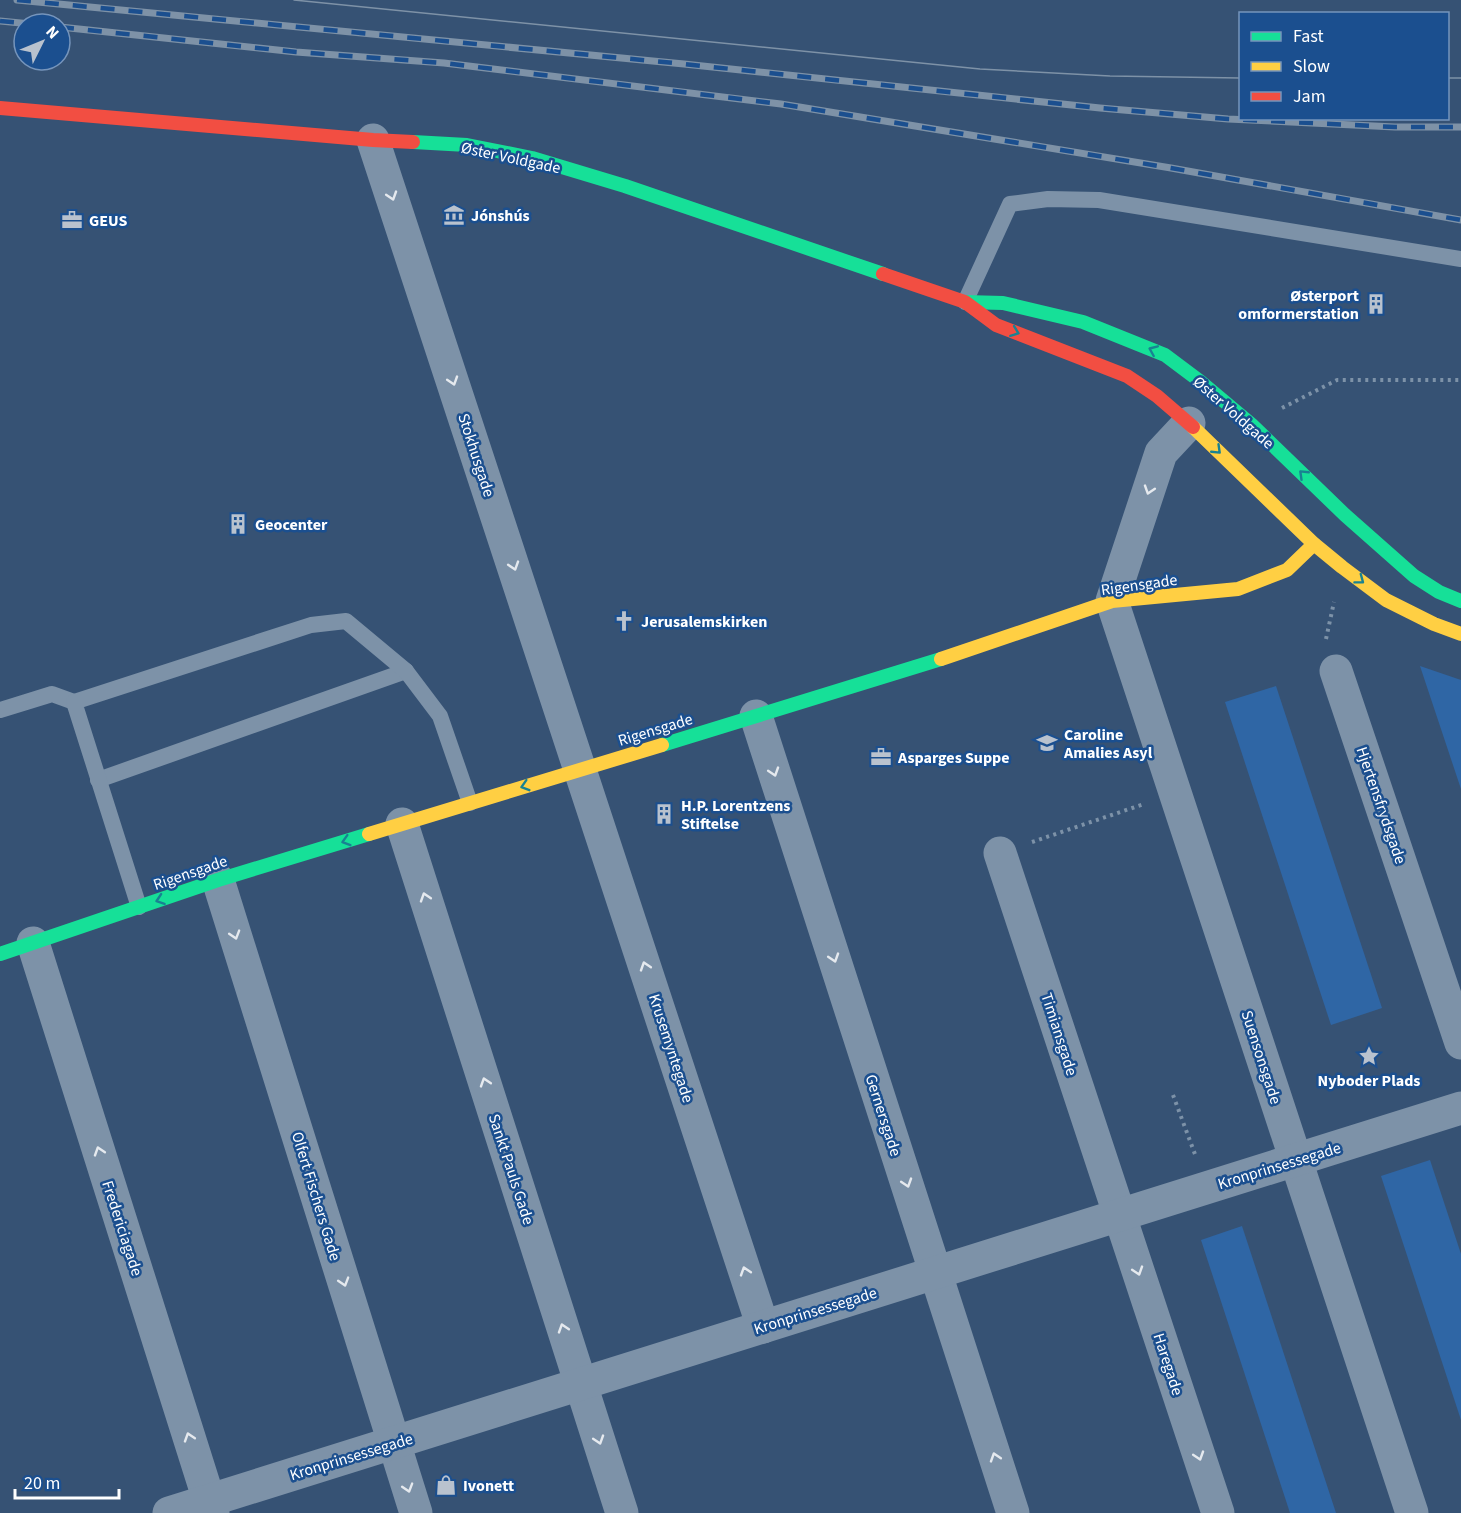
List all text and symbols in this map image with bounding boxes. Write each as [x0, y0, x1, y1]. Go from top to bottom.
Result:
north arrow [12, 12, 72, 72]
legend [1239, 12, 1449, 120]
text: N [41, 21, 64, 44]
text: Fast [1293, 24, 1324, 49]
text: Slow [1293, 54, 1330, 79]
text: Jam [1293, 84, 1326, 109]
street label: Øster Voldgade [459, 137, 563, 179]
one-way arrow [384, 190, 397, 201]
museum icon: Jónshús [442, 203, 466, 227]
place label: Jónshús [471, 205, 530, 227]
office icon: GEUS [60, 208, 84, 232]
place label: GEUS [89, 210, 127, 232]
place label: Østerport omformerstation [1238, 285, 1359, 325]
building icon: Østerport omformerstation [1364, 292, 1388, 316]
one-way arrow [1009, 325, 1020, 338]
one-way arrow [1148, 346, 1159, 358]
street label: Øster Voldgade [1188, 371, 1279, 454]
one-way arrow [445, 375, 458, 386]
street label: Stokhusgade [452, 411, 500, 500]
one-way arrow [1210, 443, 1220, 454]
one-way arrow [1299, 470, 1309, 481]
one-way arrow [1143, 484, 1156, 495]
building icon: Geocenter [226, 512, 250, 536]
place label: Geocenter [255, 514, 328, 536]
one-way arrow [506, 560, 519, 571]
street label: Rigensgade [1099, 569, 1179, 601]
one-way arrow [1353, 573, 1364, 584]
church icon: Jerusalemskirken [612, 609, 636, 633]
place label: Jerusalemskirken [641, 611, 767, 633]
street label: Rigensgade [615, 708, 695, 752]
place label: Caroline Amalies Asyl [1063, 724, 1153, 764]
school or university icon: Caroline Amalies Asyl [1035, 731, 1059, 755]
street label: Hjertensfrydsgade [1351, 744, 1411, 867]
office icon: Asparges Suppe [869, 745, 893, 769]
place label: Asparges Suppe [897, 747, 1010, 769]
one-way arrow [766, 766, 779, 777]
one-way arrow [520, 779, 530, 792]
place label: H.P. Lorentzens Stiftelse [681, 795, 790, 835]
building icon: H.P. Lorentzens Stiftelse [652, 802, 676, 826]
one-way arrow [341, 834, 352, 846]
street label: Rigensgade [150, 850, 230, 896]
one-way arrow [155, 892, 166, 905]
one-way arrow [420, 892, 432, 903]
one-way arrow [228, 929, 240, 940]
one-way arrow [826, 952, 839, 963]
one-way arrow [640, 961, 652, 972]
street label: Timiansgade [1035, 990, 1083, 1079]
street label: Krusemyntegade [643, 991, 699, 1106]
street label: Suensonsgade [1236, 1008, 1287, 1107]
place icon: Nyboder Plads [1357, 1044, 1381, 1068]
place label: Nyboder Plads [1318, 1070, 1420, 1092]
street label: Gernersgade [859, 1072, 907, 1159]
one-way arrow [479, 1077, 492, 1088]
street label: Sankt Pauls Gade [483, 1111, 539, 1228]
street label: Olfert Fischers Gade [286, 1129, 346, 1264]
street label: Kronprinsessegade [1215, 1137, 1344, 1195]
one-way arrow [94, 1146, 106, 1157]
one-way arrow [899, 1177, 912, 1188]
street label: Fredericiagade [96, 1178, 148, 1279]
one-way arrow [1131, 1265, 1143, 1276]
one-way arrow [740, 1266, 752, 1277]
one-way arrow [337, 1276, 349, 1287]
street label: Kronprinsessegade [751, 1282, 880, 1340]
one-way arrow [558, 1323, 570, 1334]
street label: Haregade [1148, 1330, 1188, 1398]
street label: Kronprinsessegade [287, 1428, 416, 1486]
one-way arrow [184, 1432, 196, 1443]
one-way arrow [591, 1434, 604, 1445]
one-way arrow [1192, 1450, 1204, 1461]
one-way arrow [990, 1452, 1003, 1463]
scale bar [15, 1462, 118, 1500]
text: 20 m [24, 1471, 60, 1496]
shop icon: Ivonett [434, 1473, 458, 1497]
place label: Ivonett [463, 1475, 514, 1497]
one-way arrow [401, 1482, 414, 1493]

